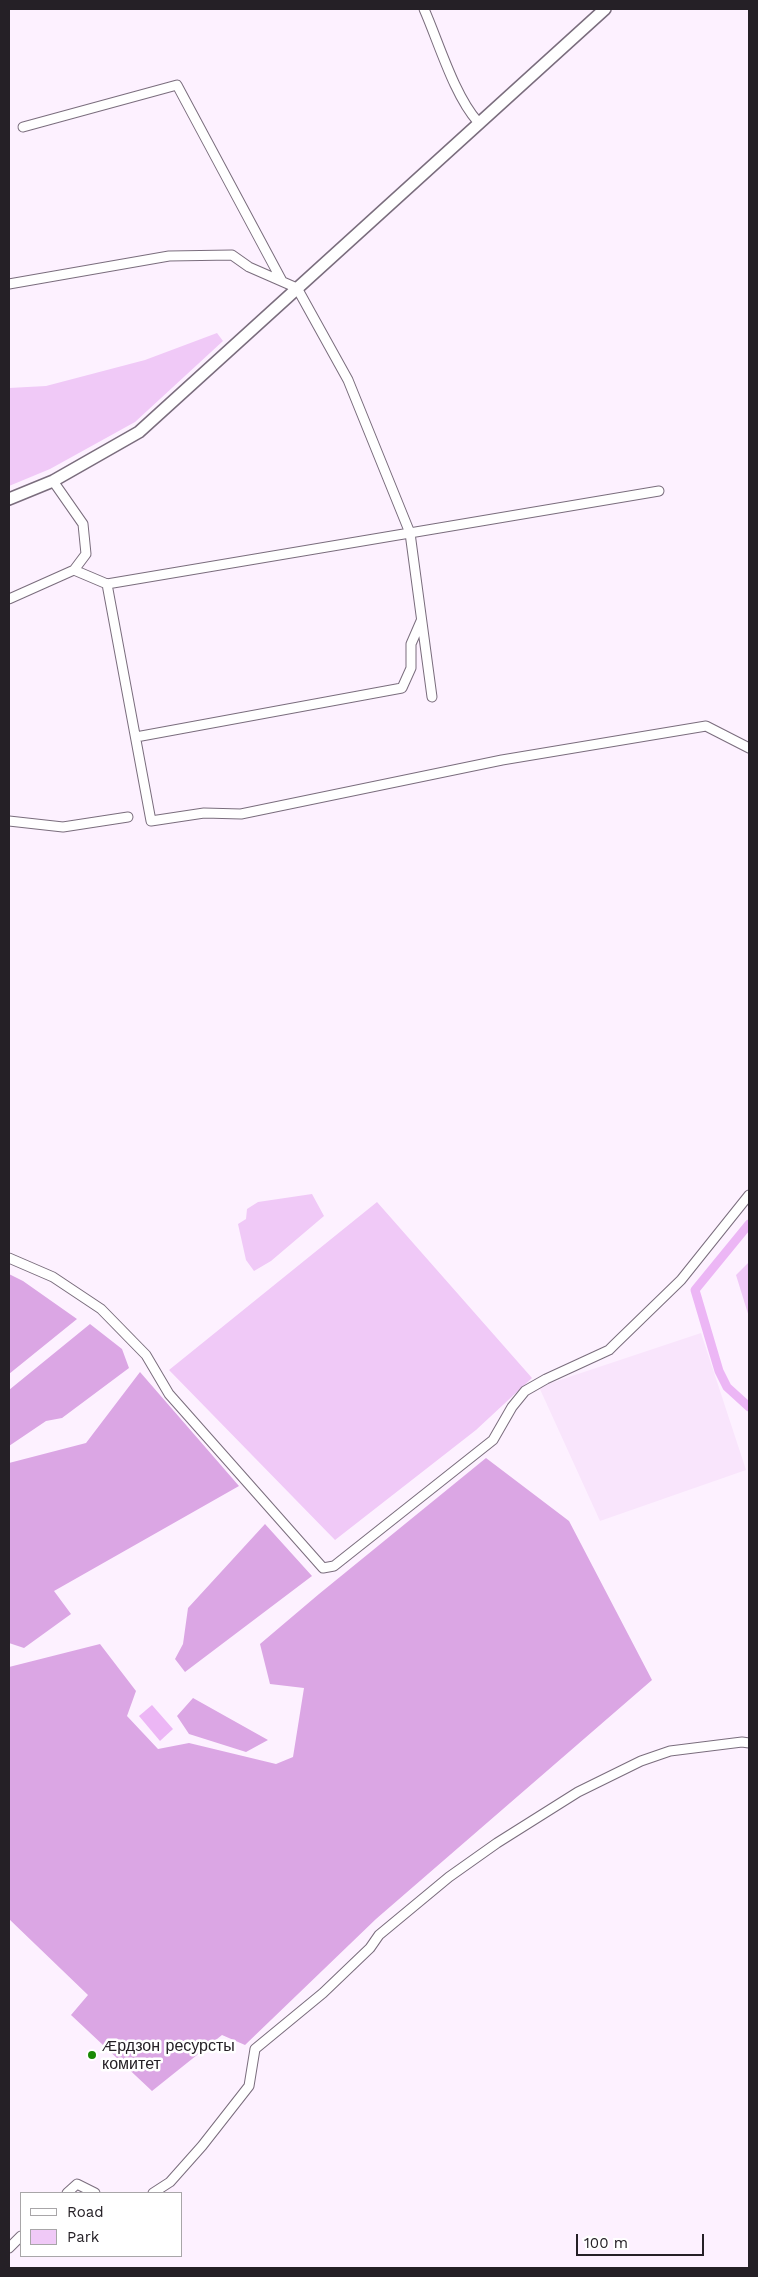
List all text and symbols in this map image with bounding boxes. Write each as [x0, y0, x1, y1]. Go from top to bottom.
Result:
place label: Æрдзон ресурсты комитет [102, 2036, 235, 2074]
marker: Æрдзон ресурсты комитет [86, 2049, 98, 2061]
legend [20, 2192, 182, 2257]
text: Road [67, 2203, 104, 2221]
scale bar [578, 2224, 706, 2256]
text: Park [67, 2228, 99, 2246]
text: 100 m [584, 2234, 628, 2252]

